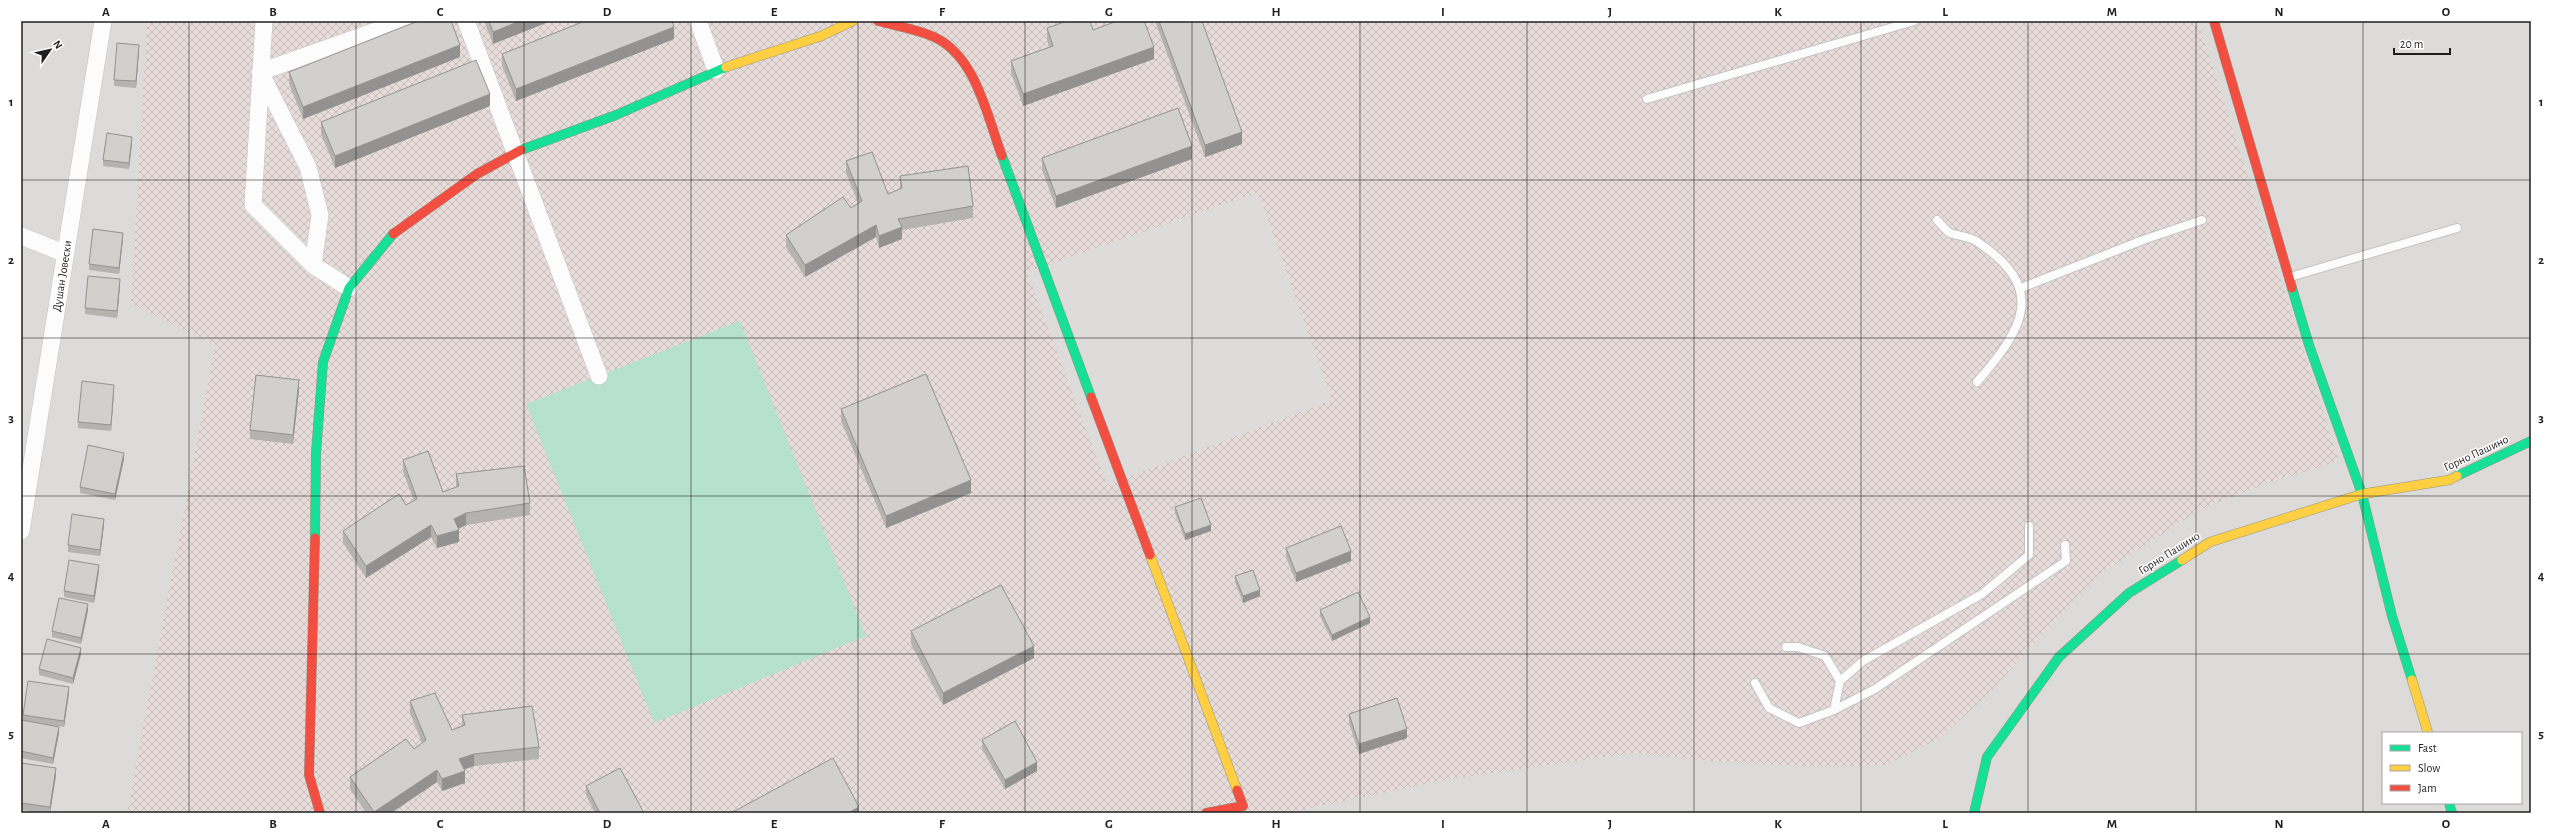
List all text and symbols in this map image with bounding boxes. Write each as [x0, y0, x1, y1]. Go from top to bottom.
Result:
text: A [102, 6, 110, 19]
text: B [269, 6, 277, 19]
text: C [437, 6, 444, 19]
text: D [603, 6, 612, 19]
text: E [771, 6, 778, 19]
text: F [939, 6, 946, 19]
text: G [1105, 6, 1113, 19]
text: H [1271, 6, 1281, 19]
text: I [1441, 6, 1445, 19]
text: J [1608, 6, 1612, 19]
text: K [1774, 6, 1782, 19]
text: L [1942, 6, 1948, 19]
text: M [2107, 6, 2117, 19]
text: N [2274, 6, 2284, 19]
text: O [2442, 6, 2451, 19]
north arrow [30, 30, 70, 70]
scale bar [2394, 30, 2450, 56]
text: N [51, 38, 65, 51]
text: 20 m [2400, 38, 2423, 50]
text: 1 [9, 96, 13, 109]
text: 1 [2539, 96, 2543, 109]
street label: Душан Јовески [50, 239, 75, 313]
text: 2 [8, 254, 14, 267]
text: 2 [2538, 254, 2544, 267]
text: 3 [8, 412, 14, 425]
text: 3 [2538, 412, 2544, 425]
street label: Горно Пашино [2442, 433, 2510, 473]
street label: Горно Пашино [2136, 529, 2202, 577]
text: 4 [8, 570, 15, 583]
text: 4 [2538, 570, 2545, 583]
text: 5 [8, 728, 14, 741]
text: 5 [2538, 728, 2544, 741]
legend [2382, 732, 2522, 804]
text: Fast [2418, 742, 2437, 754]
text: Slow [2418, 762, 2440, 774]
text: Jam [2418, 782, 2437, 794]
text: A [102, 818, 110, 831]
text: B [269, 818, 277, 831]
text: C [437, 818, 444, 831]
text: D [603, 818, 612, 831]
text: E [771, 818, 778, 831]
text: F [939, 818, 946, 831]
text: G [1105, 818, 1113, 831]
text: H [1271, 818, 1281, 831]
text: I [1441, 818, 1445, 831]
text: J [1608, 818, 1612, 831]
text: K [1774, 818, 1782, 831]
text: L [1942, 818, 1948, 831]
text: M [2107, 818, 2117, 831]
text: N [2274, 818, 2284, 831]
text: O [2442, 818, 2451, 831]

